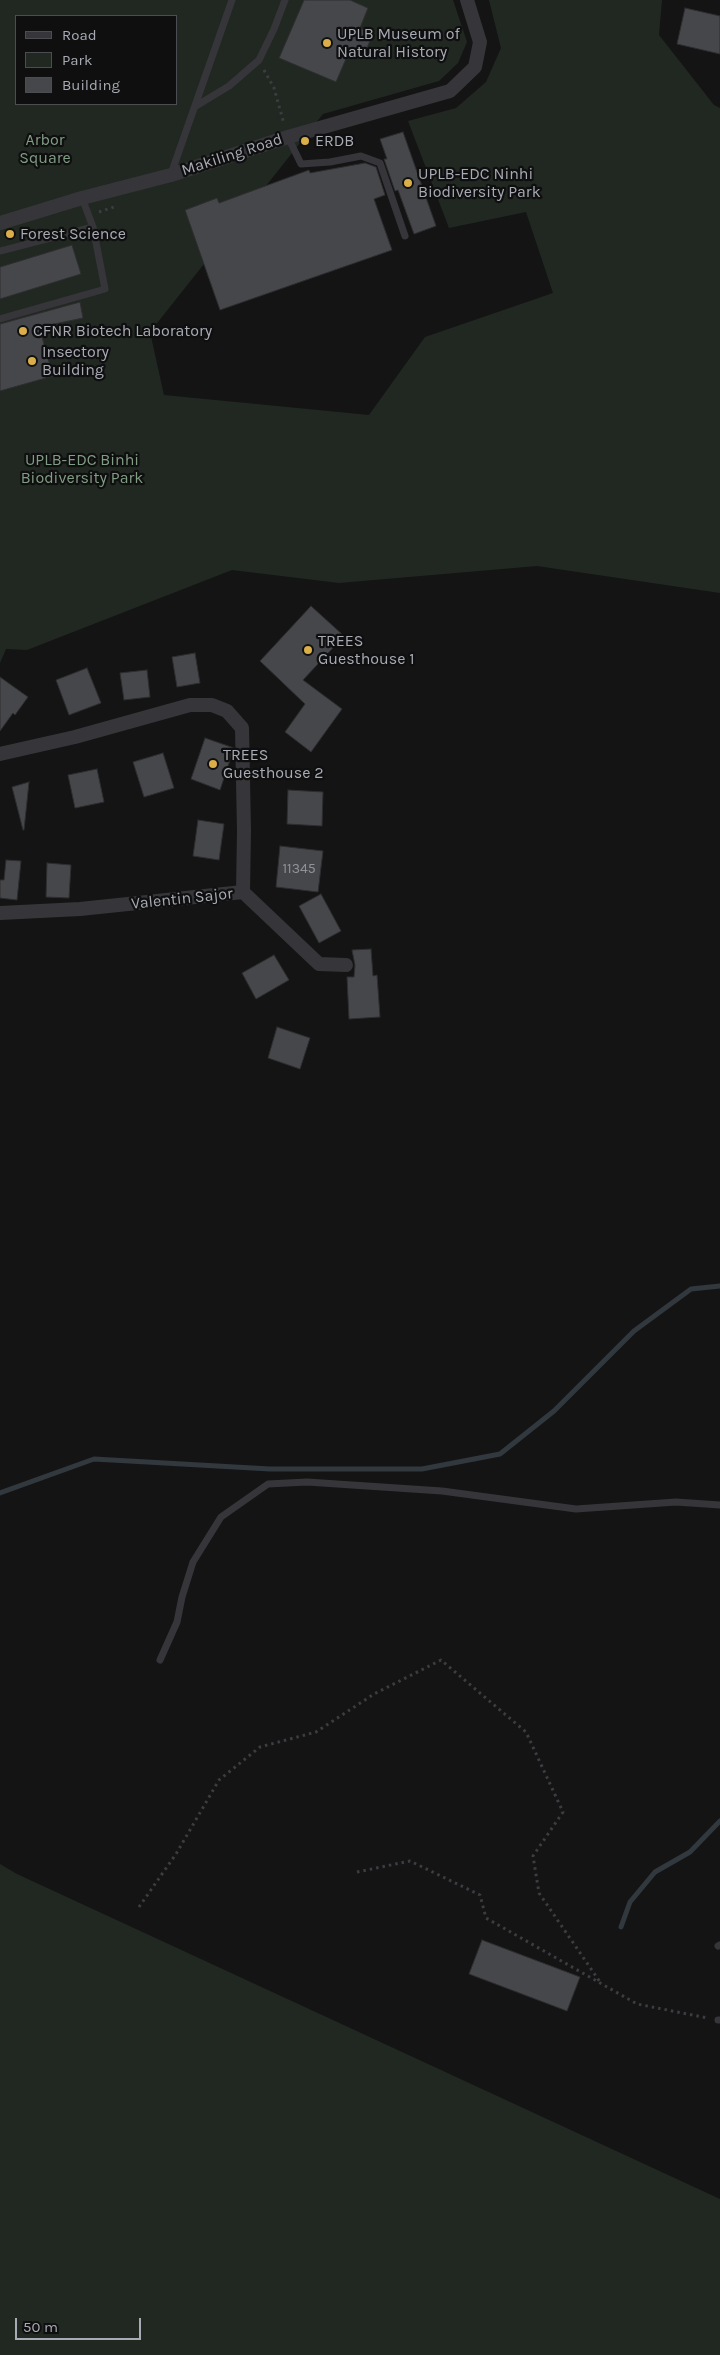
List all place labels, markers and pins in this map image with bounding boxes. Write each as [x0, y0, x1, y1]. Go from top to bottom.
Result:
place label: UPLB Museum of Natural History [337, 24, 460, 62]
marker: UPLB Museum of Natural History [321, 37, 333, 49]
place label: ERDB [315, 131, 354, 151]
marker: ERDB [299, 135, 311, 147]
place label: UPLB-EDC Ninhi Biodiversity Park [418, 164, 541, 202]
marker: UPLB-EDC Ninhi Biodiversity Park [402, 177, 414, 189]
place label: Forest Science [20, 224, 126, 244]
marker: Forest Science [4, 228, 16, 240]
place label: CFNR Biotech Laboratory [33, 321, 212, 341]
marker: CFNR Biotech Laboratory [17, 325, 29, 337]
place label: Insectory Building [42, 342, 109, 380]
marker: Insectory Building [26, 355, 38, 367]
place label: TREES Guesthouse 1 [318, 631, 414, 669]
marker: TREES Guesthouse 1 [302, 644, 314, 656]
place label: TREES Guesthouse 2 [223, 745, 323, 783]
marker: TREES Guesthouse 2 [207, 758, 219, 770]

